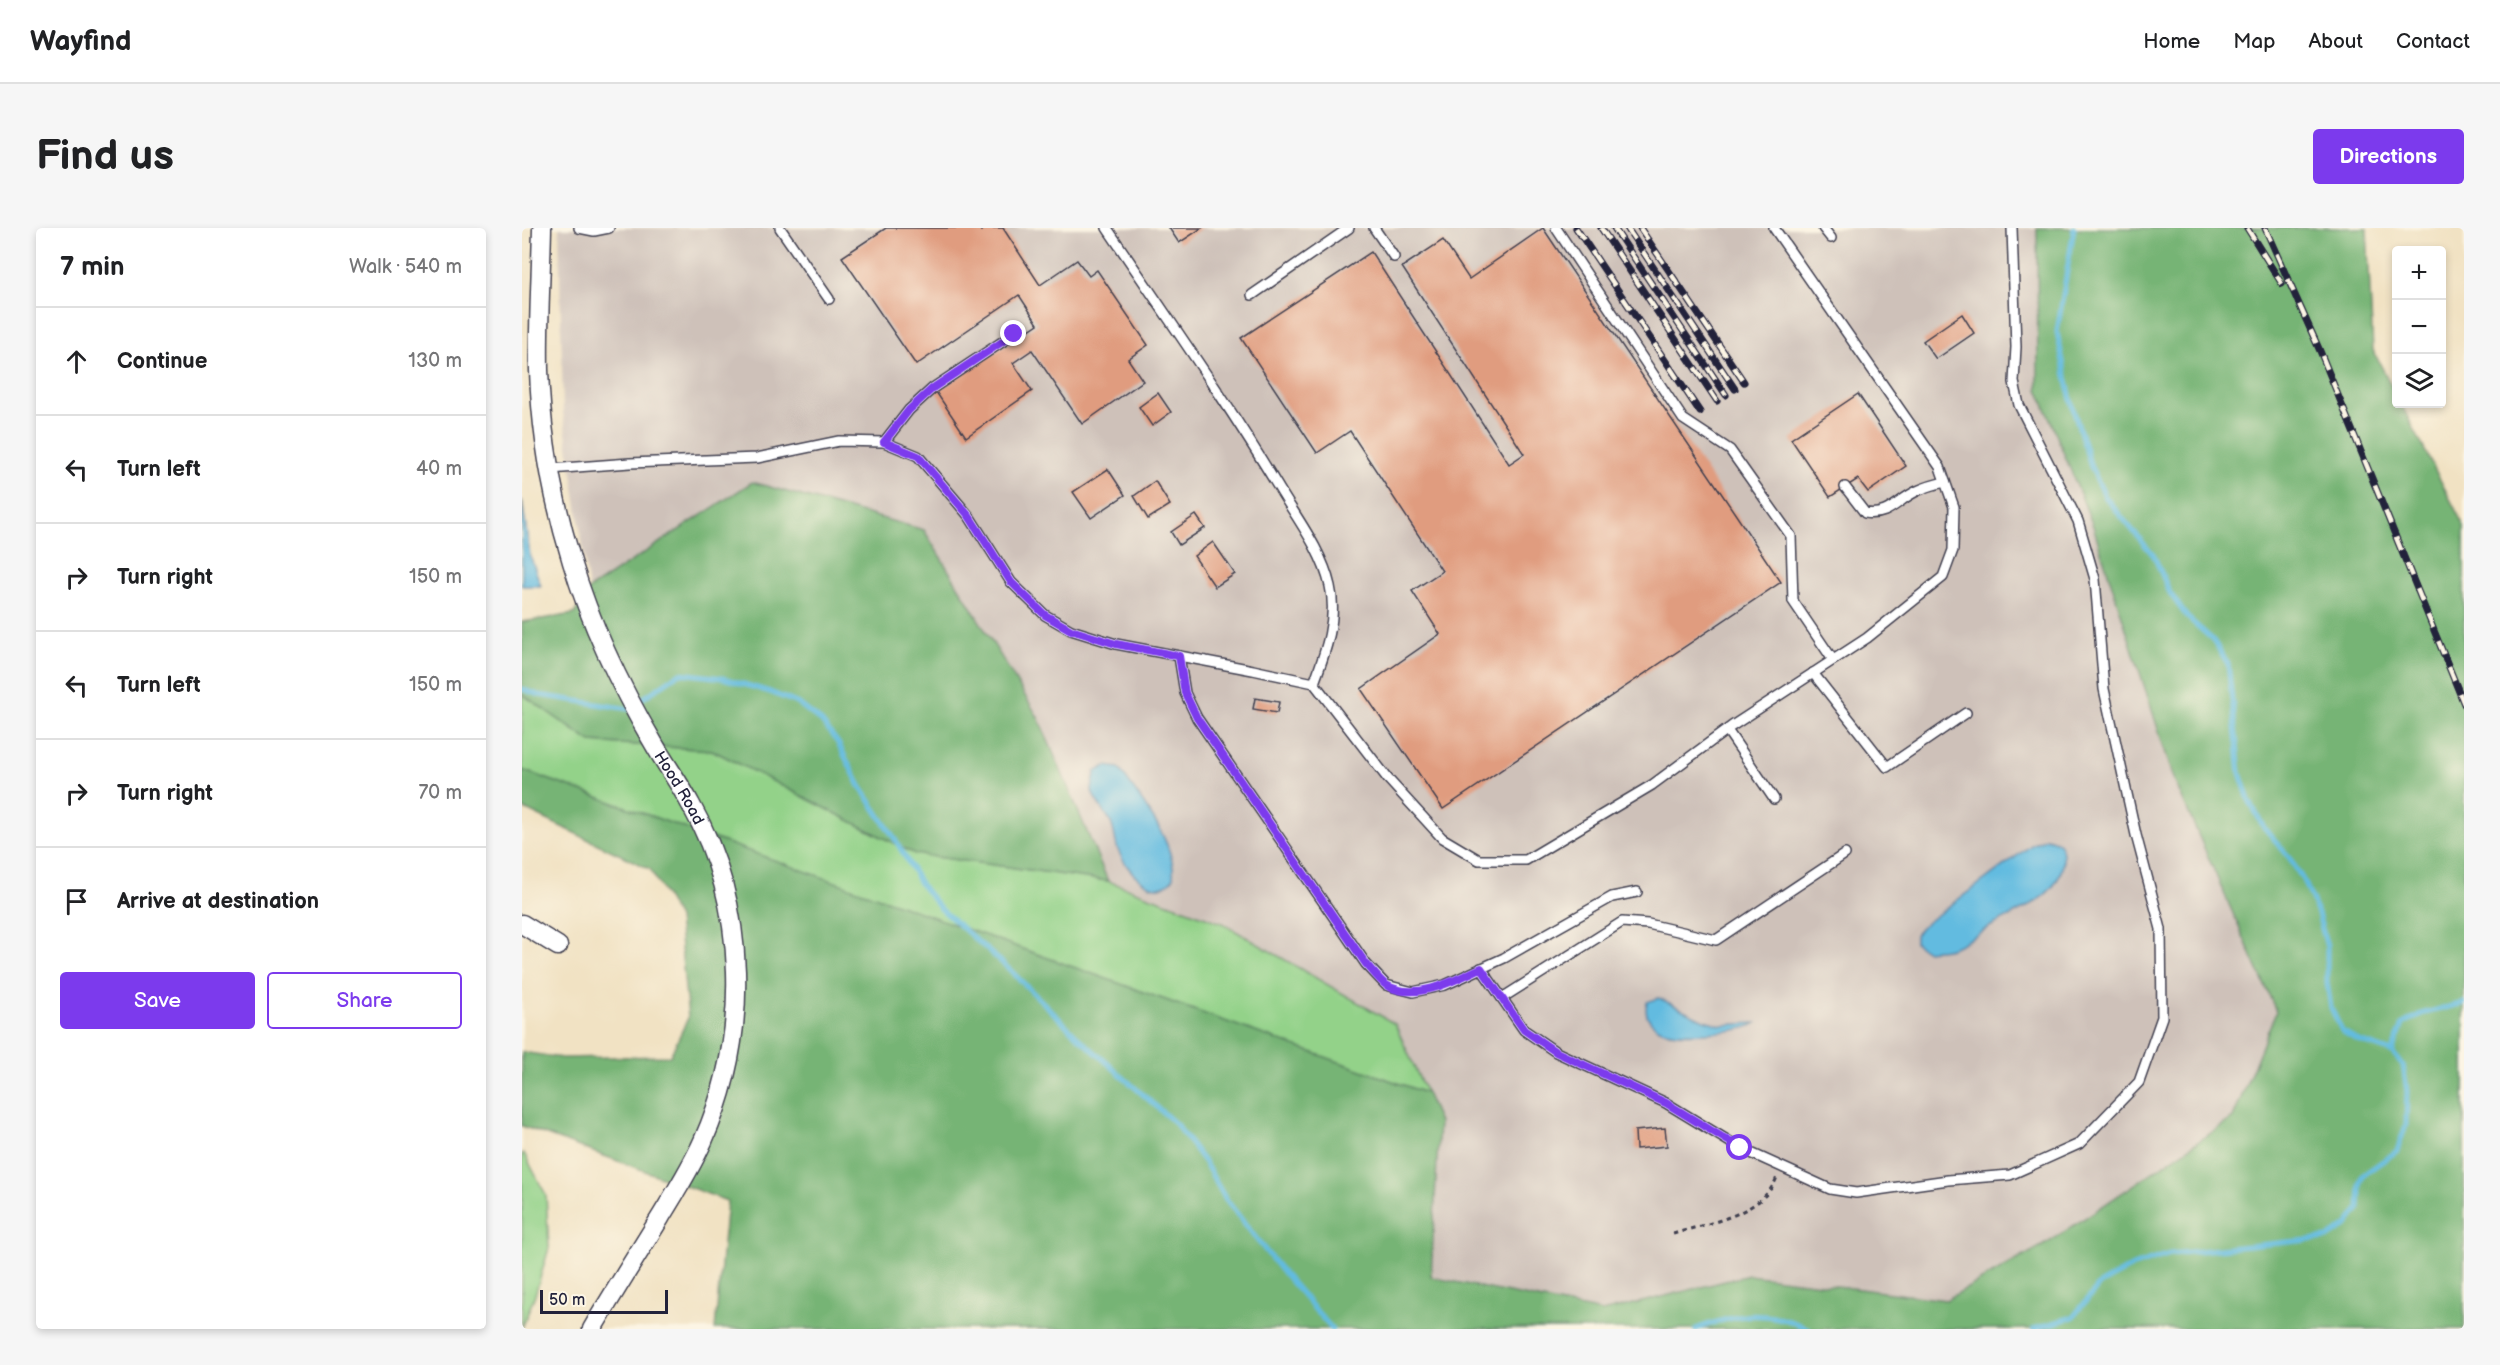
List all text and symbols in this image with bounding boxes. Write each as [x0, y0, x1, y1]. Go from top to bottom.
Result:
text: Wayfind [30, 25, 131, 58]
text: Home [2143, 29, 2200, 54]
text: Map [2233, 29, 2275, 54]
text: About [2308, 29, 2363, 54]
text: Contact [2396, 29, 2470, 54]
button: Directions [2313, 129, 2464, 184]
text: Find us [36, 131, 174, 182]
map controls [2392, 246, 2446, 408]
button: + [2392, 246, 2446, 300]
text: 7 min [60, 252, 124, 283]
text: Walk · 540 m [349, 255, 462, 279]
button: − [2392, 300, 2446, 354]
route end [1000, 320, 1026, 346]
icon: ahead [60, 345, 93, 378]
text: Continue [117, 348, 207, 375]
text: 130 m [408, 349, 462, 373]
button: layers [2392, 354, 2446, 408]
icon: left [60, 453, 93, 486]
text: Turn left [117, 456, 201, 483]
text: 40 m [416, 457, 462, 481]
icon: right [60, 561, 93, 594]
text: Turn right [117, 564, 213, 591]
text: 150 m [409, 565, 462, 589]
icon: left [60, 669, 93, 702]
text: Turn left [117, 672, 201, 699]
text: 150 m [409, 673, 462, 697]
street label: Hood Road [649, 748, 708, 828]
icon: right [60, 777, 93, 810]
text: Turn right [117, 780, 213, 807]
text: 70 m [418, 781, 462, 805]
icon: arrive [60, 885, 93, 918]
text: Arrive at destination [117, 888, 319, 915]
button: Save [60, 972, 255, 1029]
button: Share [267, 972, 462, 1029]
route start [1726, 1134, 1752, 1160]
scale bar [540, 1287, 668, 1314]
text: 50 m [549, 1291, 585, 1310]

